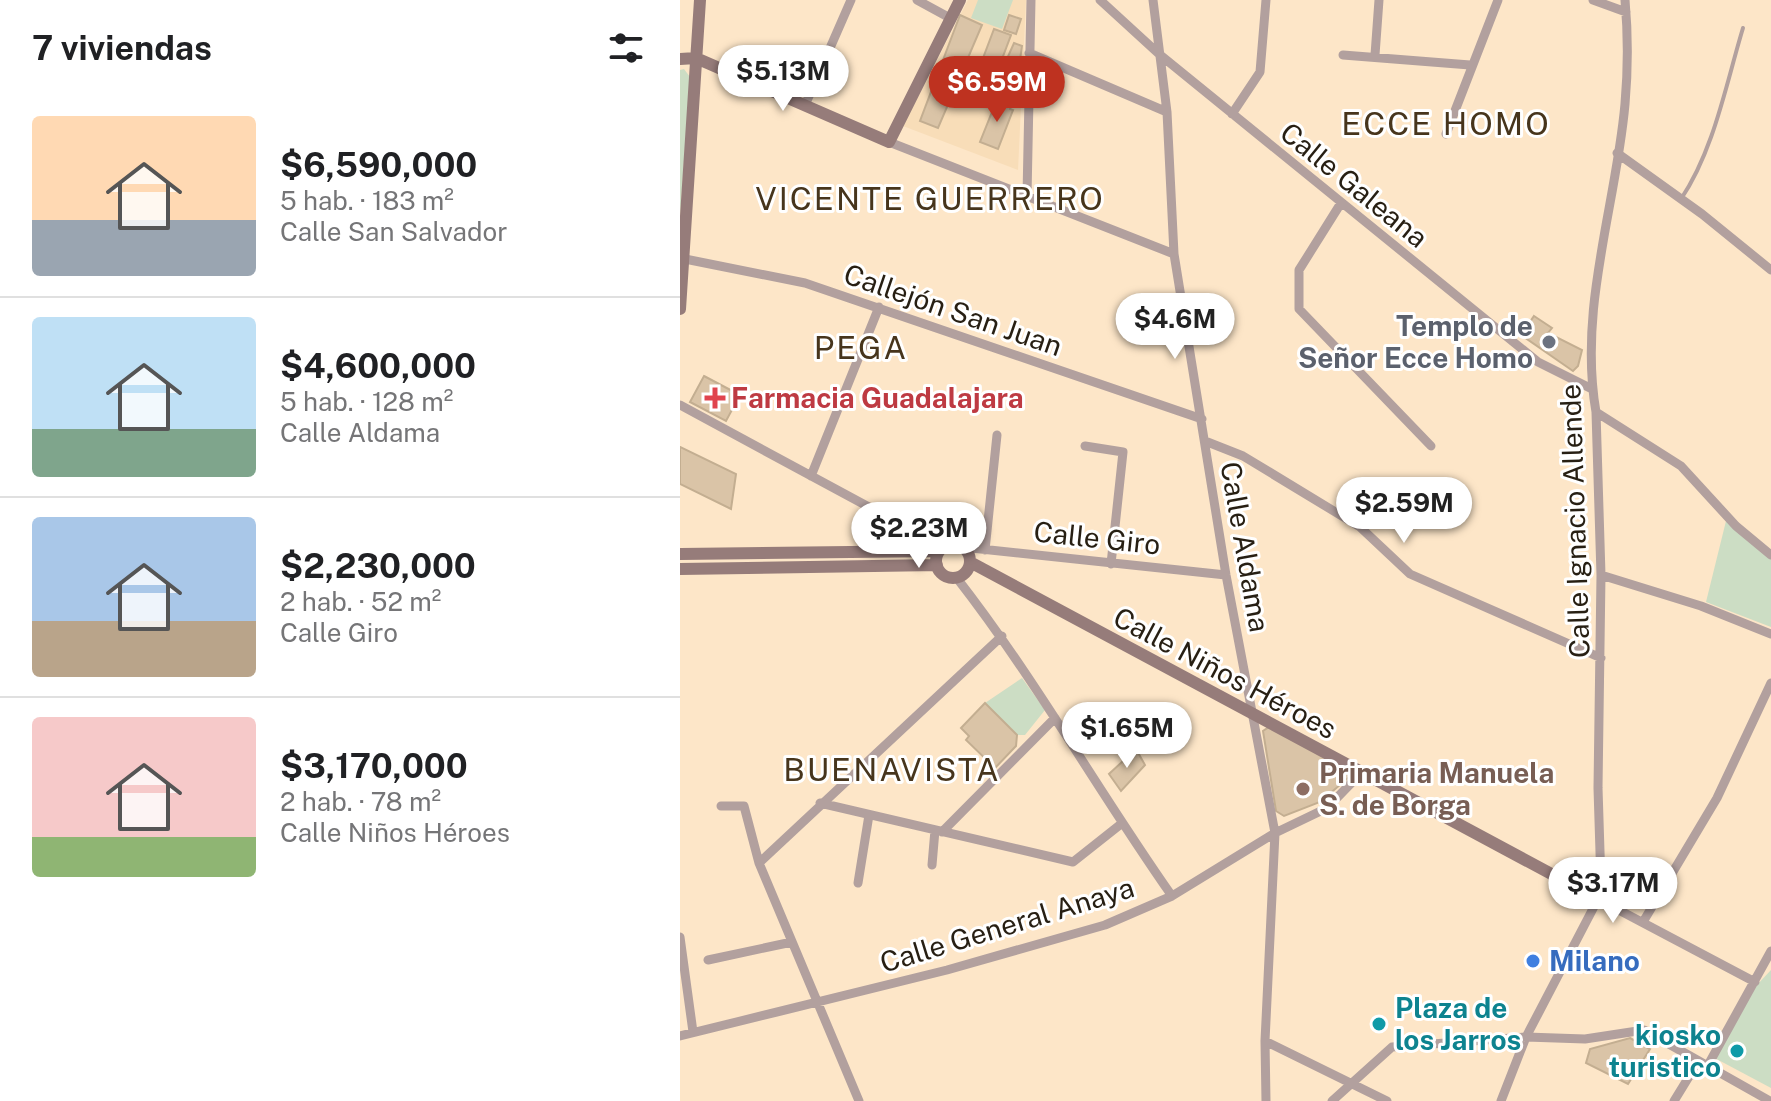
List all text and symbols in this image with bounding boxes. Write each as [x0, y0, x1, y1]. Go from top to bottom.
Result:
icon: filters [604, 26, 648, 70]
text: 7 viviendas [32, 28, 212, 68]
pin: $5.13M [718, 45, 848, 113]
text: $5.13M [736, 55, 830, 86]
pin: $6.59M [932, 56, 1062, 124]
text: $6.59M [947, 66, 1047, 97]
district label: ECCE HOMO [1341, 105, 1551, 142]
street label: Calle Galeana [1274, 115, 1434, 254]
text: $6,590,000 [280, 145, 477, 185]
icon: home [96, 148, 192, 244]
district label: VICENTE GUERRERO [755, 180, 1105, 217]
text: 5 hab. · 183 m² [280, 185, 454, 216]
text: Calle San Salvador [280, 216, 507, 247]
street label: Callejón San Juan [840, 257, 1066, 362]
pin: $4.6M [1119, 293, 1231, 361]
text: $4.6M [1134, 303, 1216, 334]
place label: Templo de Señor Ecce Homo [1298, 309, 1533, 374]
district label: PEGA [814, 329, 908, 366]
marker: Templo de Señor Ecce Homo [1540, 333, 1558, 351]
text: $4,600,000 [280, 346, 476, 386]
icon: home [96, 349, 192, 445]
place label: Farmacia Guadalajara [731, 381, 1024, 414]
street label: Calle Ignacio Allende [1553, 383, 1596, 659]
text: 5 hab. · 128 m² [280, 386, 453, 417]
marker: Farmacia Guadalajara [706, 389, 724, 407]
text: Calle Aldama [280, 417, 440, 448]
street label: Calle Aldama [1214, 459, 1277, 635]
pin: $2.59M [1339, 477, 1469, 545]
text: $2.59M [1354, 487, 1454, 518]
pin: $2.23M [854, 502, 984, 570]
text: $2.23M [869, 512, 969, 543]
street label: Calle Giro [1032, 514, 1162, 561]
text: $2,230,000 [280, 546, 476, 586]
icon: home [96, 549, 192, 645]
text: 2 hab. · 52 m² [280, 586, 441, 617]
street label: Calle Niños Héroes [1108, 600, 1342, 745]
text: Calle Giro [280, 617, 398, 648]
pin: $1.65M [1062, 702, 1192, 770]
text: $1.65M [1080, 712, 1174, 743]
text: $3,170,000 [280, 746, 468, 786]
icon: home [96, 749, 192, 845]
district label: BUENAVISTA [783, 751, 1001, 788]
place label: Primaria Manuela S. de Borga [1319, 756, 1554, 821]
marker: Primaria Manuela S. de Borga [1294, 780, 1312, 798]
text: 2 hab. · 78 m² [280, 786, 441, 817]
text: Calle Niños Héroes [280, 817, 510, 848]
pin: $3.17M [1548, 857, 1678, 925]
text: $3.17M [1566, 867, 1660, 898]
street label: Calle General Anaya [876, 870, 1138, 979]
place label: Milano [1549, 944, 1640, 977]
marker: Milano [1524, 952, 1542, 970]
place label: Plaza de los Jarros [1395, 991, 1521, 1056]
marker: Plaza de los Jarros [1370, 1015, 1388, 1033]
place label: kiosko turistico [1609, 1018, 1721, 1083]
marker: kiosko turistico [1728, 1042, 1746, 1060]

